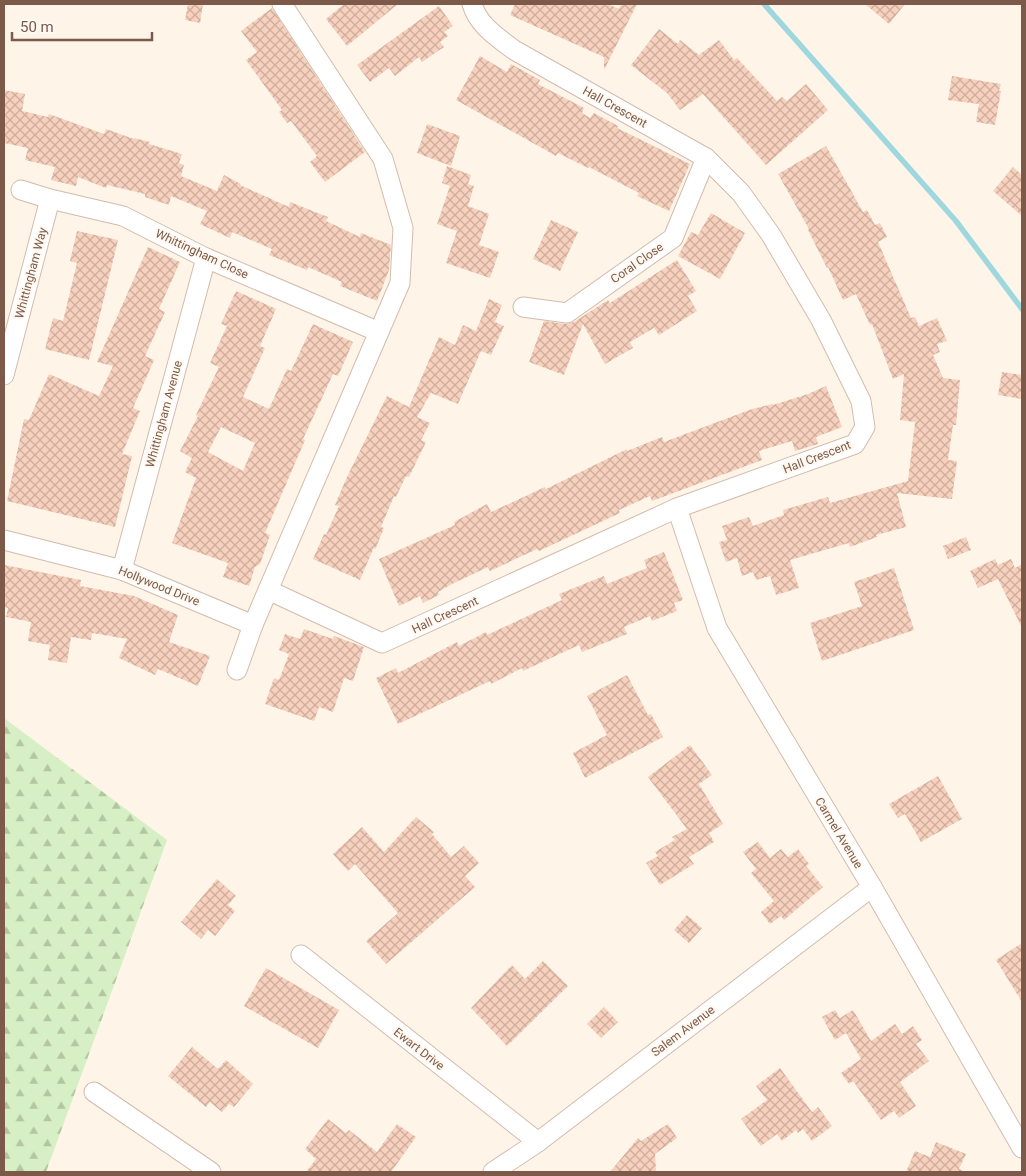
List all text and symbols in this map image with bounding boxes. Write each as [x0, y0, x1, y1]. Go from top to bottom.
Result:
scale bar [12, 10, 152, 42]
text: 50 m [20, 18, 54, 36]
street label: Hall Crescent [580, 84, 650, 130]
street label: Whittingham Way [12, 226, 50, 320]
street label: Whittingham Close [153, 226, 251, 282]
street label: Coral Close [608, 240, 666, 286]
street label: Whittingham Avenue [143, 359, 185, 469]
street label: Hall Crescent [781, 438, 853, 476]
street label: Hollywood Drive [116, 563, 202, 609]
street label: Hall Crescent [410, 594, 480, 636]
street label: Carmel Avenue [812, 795, 866, 871]
street label: Salem Avenue [649, 1003, 717, 1059]
street label: Ewart Drive [391, 1025, 447, 1073]

